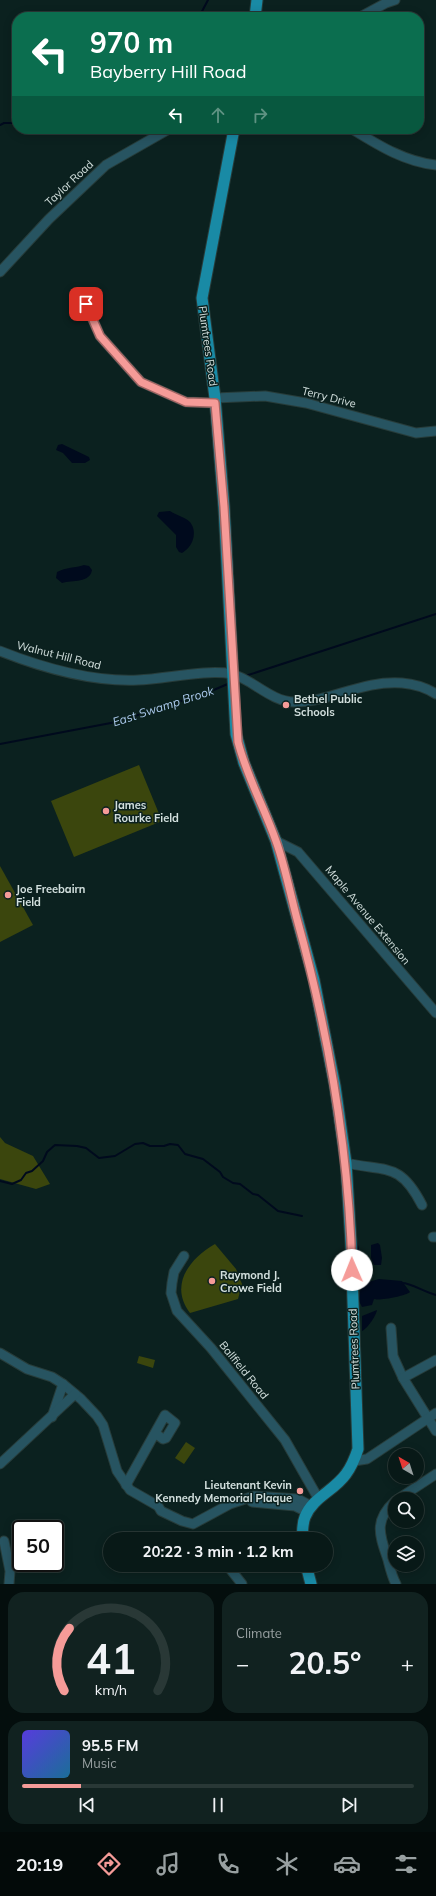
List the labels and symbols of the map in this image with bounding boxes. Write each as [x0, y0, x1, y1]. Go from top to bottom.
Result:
street label: Taylor Road [42, 157, 96, 209]
pin [69, 287, 103, 321]
street label: Plumtrees Road [195, 305, 221, 387]
street label: Terry Drive [300, 384, 358, 410]
street label: Walnut Hill Road [15, 638, 103, 672]
water label: East Swamp Brook [111, 682, 216, 729]
place label: Bethel Public Schools [294, 692, 363, 719]
marker: Bethel Public Schools [281, 700, 291, 710]
place label: James Rourke Field [114, 798, 179, 825]
marker: James Rourke Field [101, 806, 111, 816]
street label: Maple Avenue Extension [323, 863, 413, 967]
place label: Joe Freebairn Field [16, 882, 85, 909]
marker: Joe Freebairn Field [3, 890, 13, 900]
position arrow [331, 1249, 373, 1291]
place label: Raymond J. Crowe Field [220, 1268, 282, 1295]
marker: Raymond J. Crowe Field [207, 1276, 217, 1286]
street label: Plumtrees Road [346, 1308, 362, 1390]
street label: Ballfield Road [216, 1338, 272, 1402]
north arrow [388, 1448, 424, 1484]
place label: Lieutenant Kevin Kennedy Memorial Plaque [155, 1478, 292, 1505]
marker: Lieutenant Kevin Kennedy Memorial Plaque [295, 1486, 305, 1496]
speed limit sign: 50 [12, 1520, 64, 1572]

